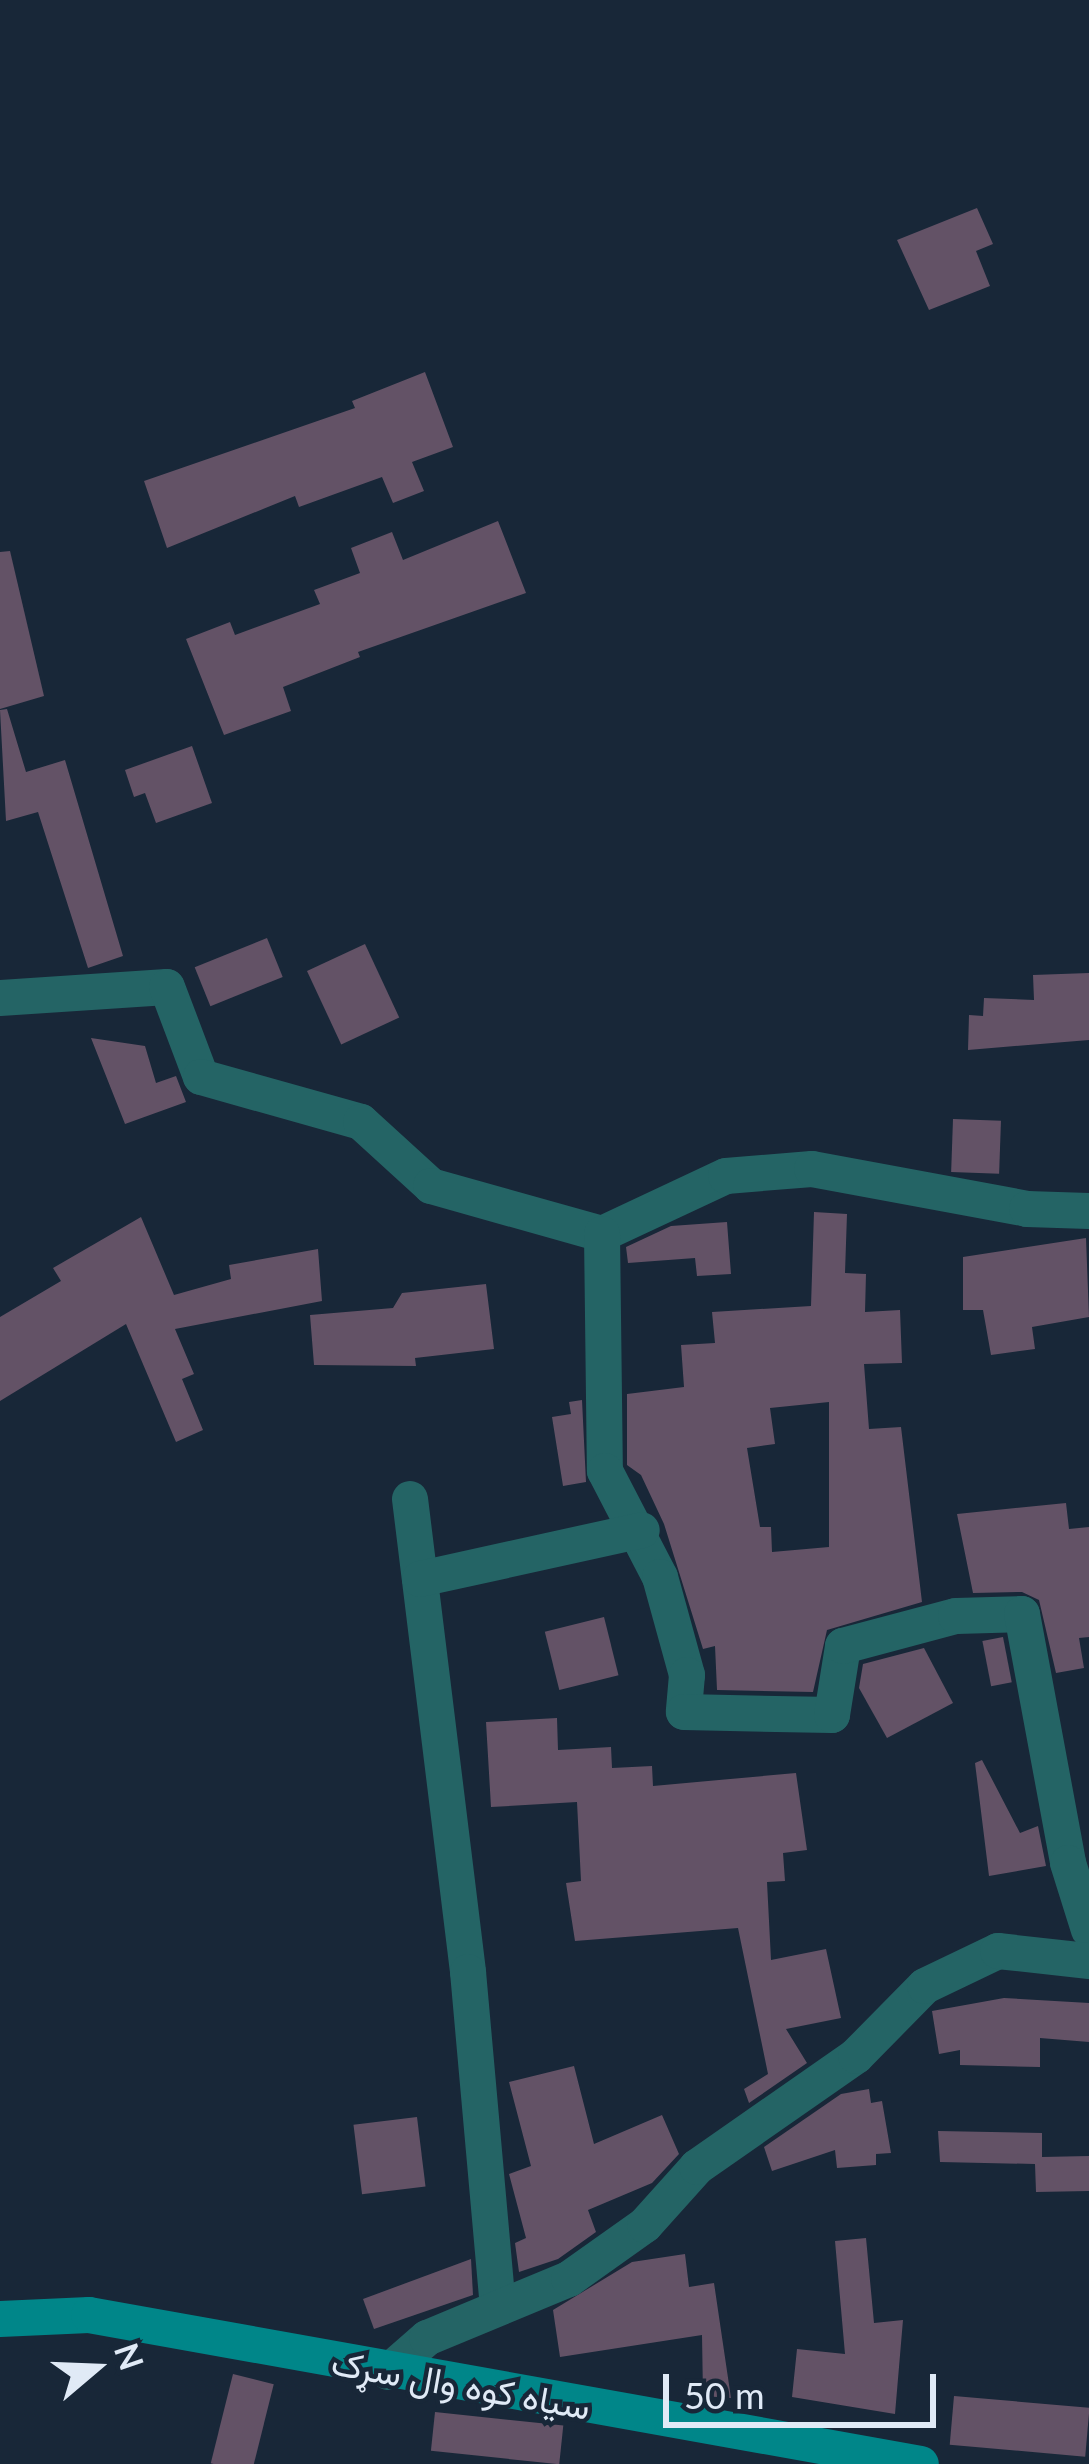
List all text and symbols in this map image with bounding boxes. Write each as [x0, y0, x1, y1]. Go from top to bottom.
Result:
north arrow [36, 2308, 156, 2428]
text: N [107, 2338, 153, 2375]
street label: سیاه کوه وال سړک [328, 2340, 594, 2428]
scale bar [669, 2350, 942, 2424]
text: 50 m [684, 2373, 765, 2417]

